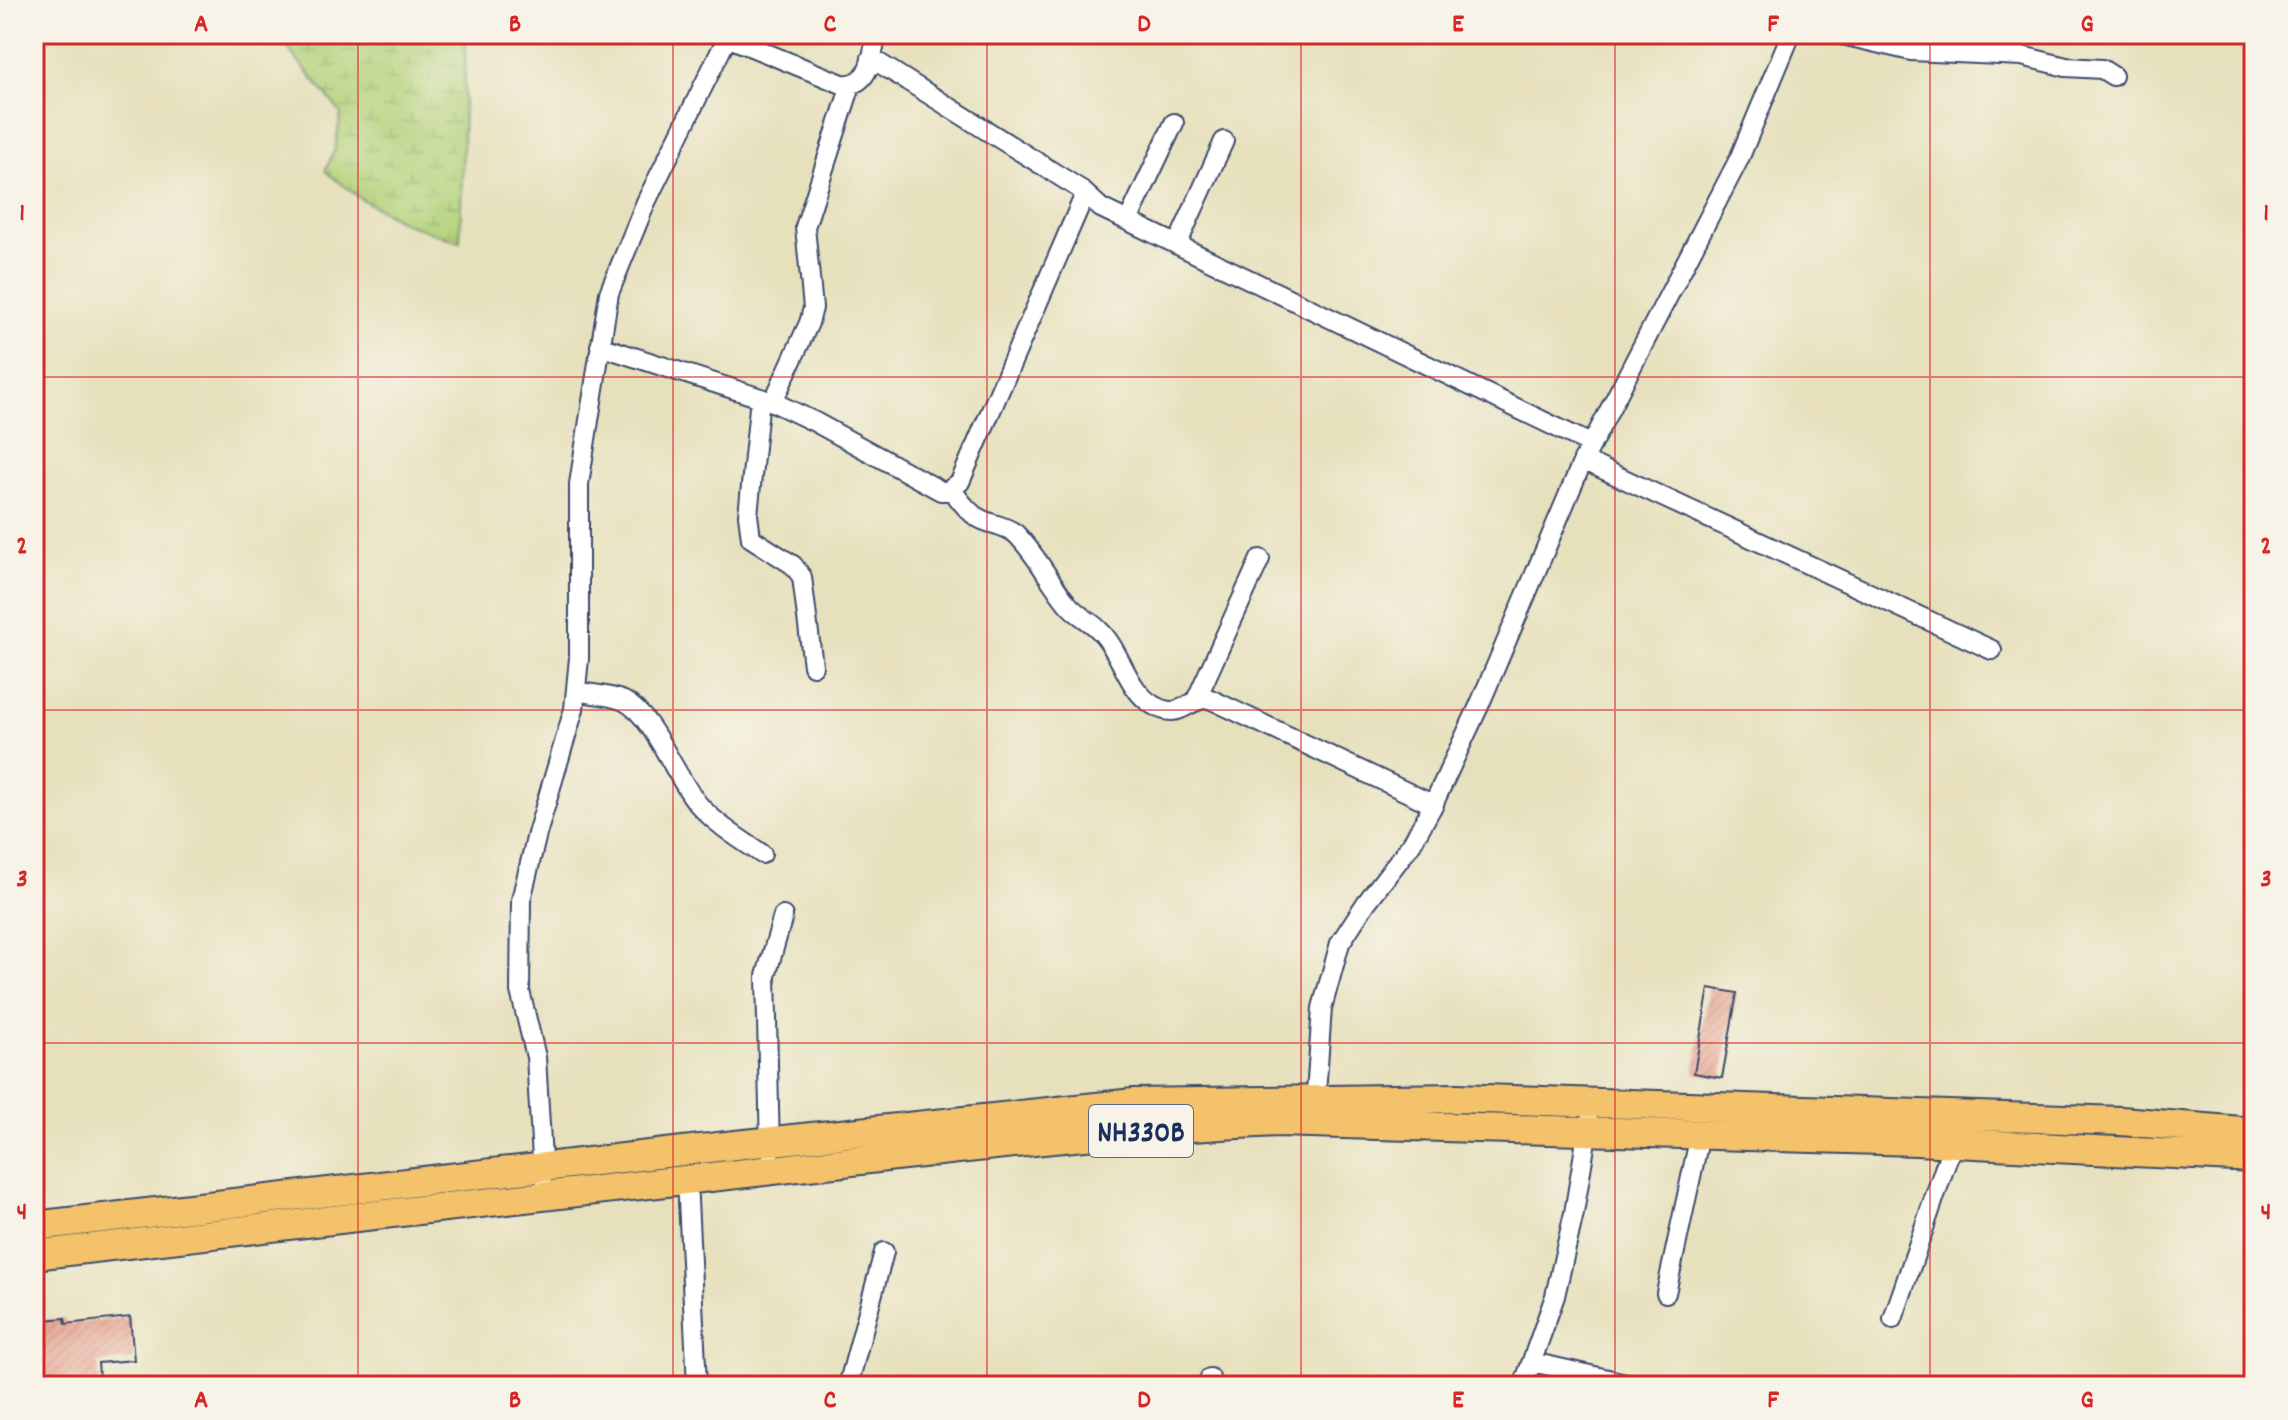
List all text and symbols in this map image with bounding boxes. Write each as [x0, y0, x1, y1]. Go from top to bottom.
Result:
text: A [194, 7, 208, 44]
text: B [509, 7, 521, 44]
text: C [824, 7, 837, 44]
text: D [1137, 7, 1151, 44]
text: E [1452, 7, 1464, 44]
text: F [1767, 7, 1779, 44]
text: G [2080, 7, 2094, 44]
text: 1 [19, 196, 25, 233]
text: 1 [2263, 196, 2269, 233]
text: 2 [16, 529, 28, 566]
text: 2 [2260, 529, 2272, 566]
text: 3 [16, 862, 28, 899]
text: 3 [2260, 862, 2272, 899]
road number: NH330B [1089, 1105, 1193, 1157]
text: 4 [17, 1195, 27, 1232]
text: 4 [2261, 1195, 2271, 1232]
text: A [194, 1383, 208, 1420]
text: B [509, 1383, 521, 1420]
text: C [824, 1383, 837, 1420]
text: D [1137, 1383, 1151, 1420]
text: E [1452, 1383, 1464, 1420]
text: F [1767, 1383, 1779, 1420]
text: G [2080, 1383, 2094, 1420]

